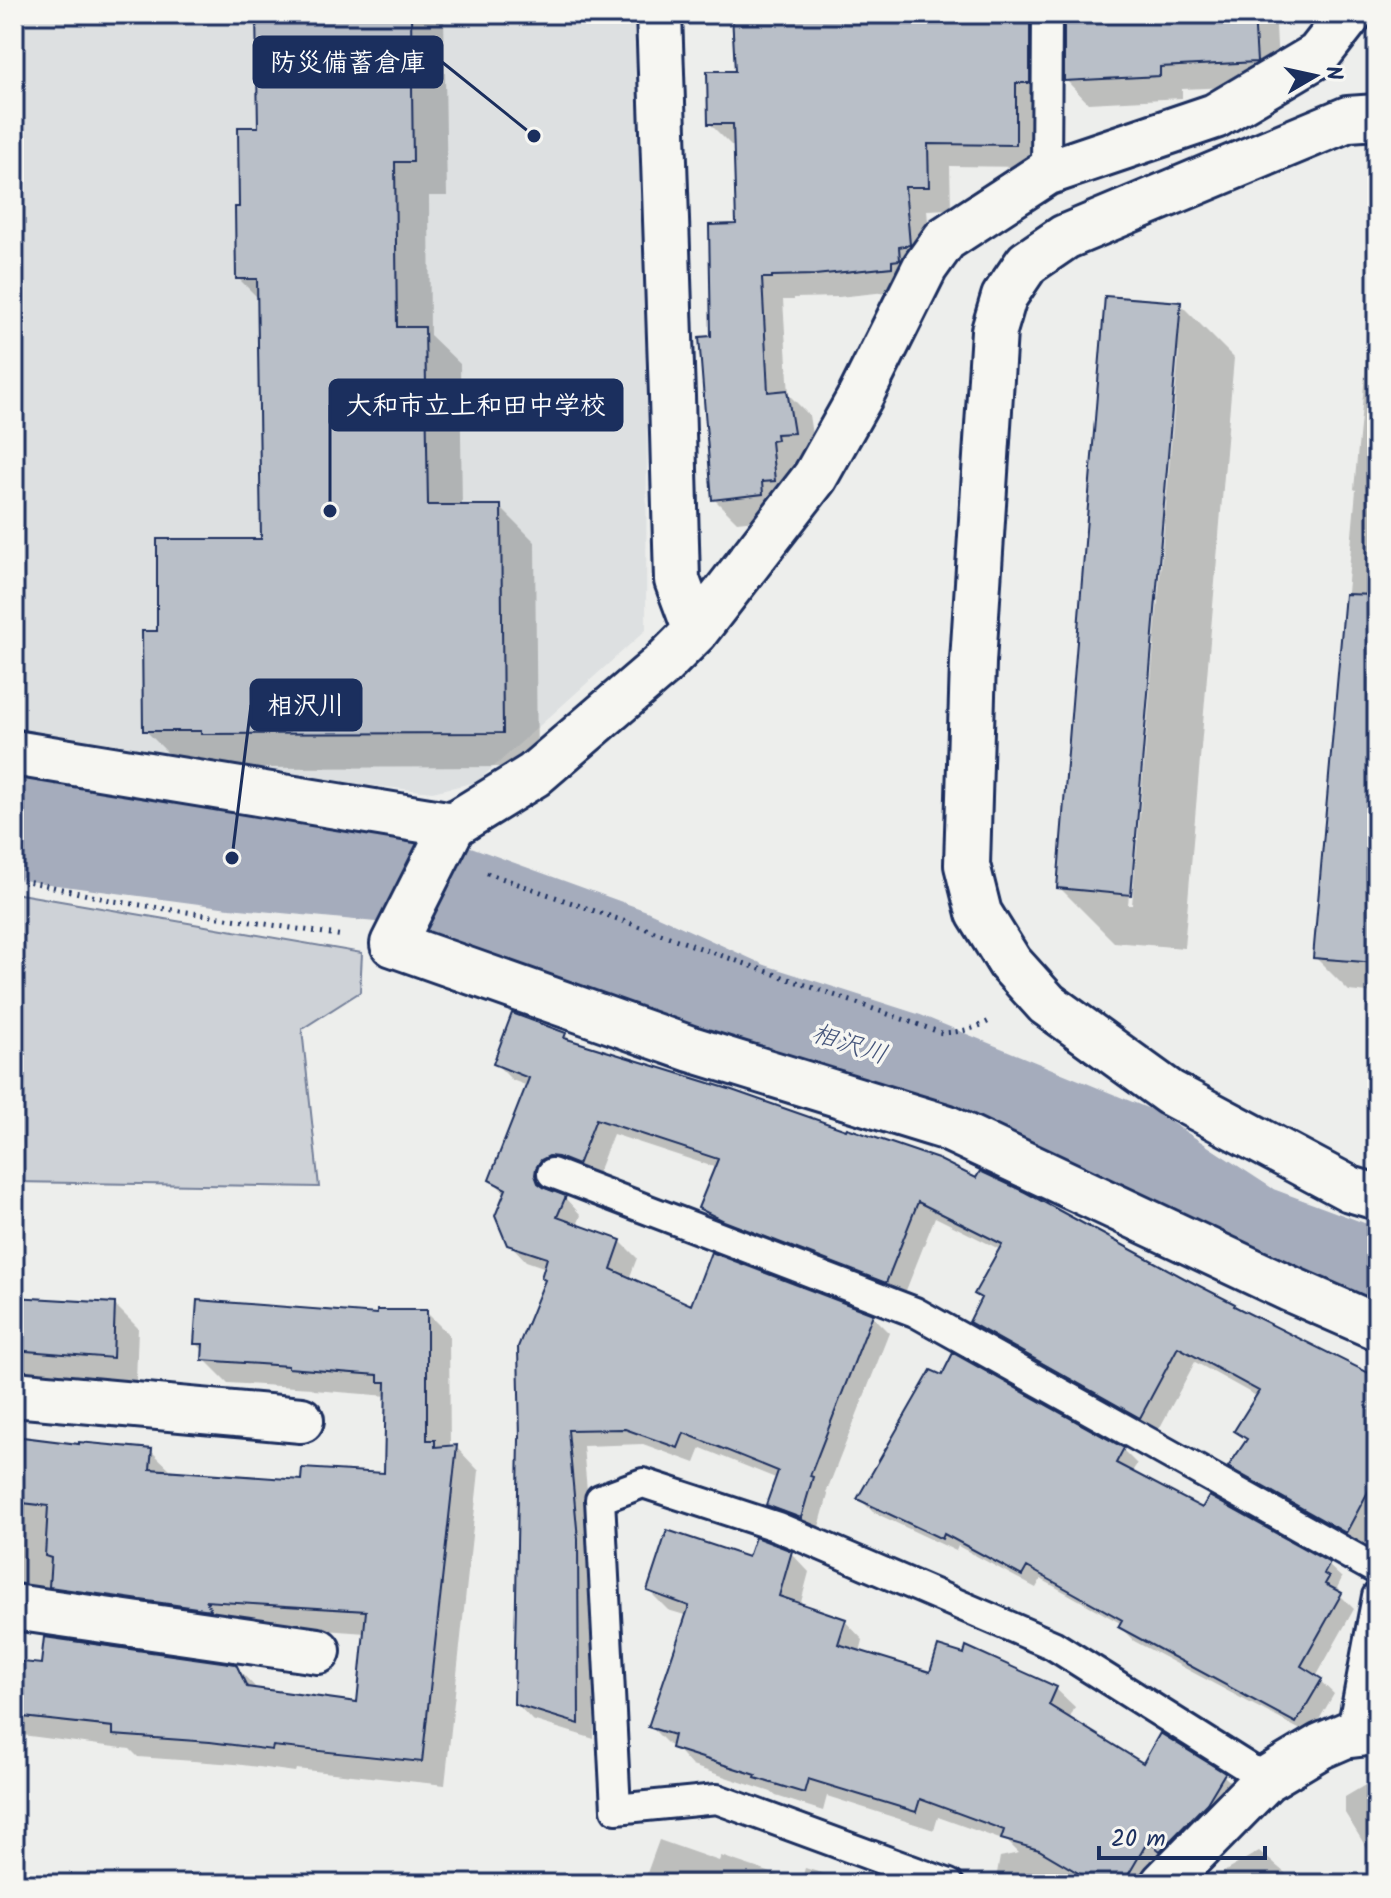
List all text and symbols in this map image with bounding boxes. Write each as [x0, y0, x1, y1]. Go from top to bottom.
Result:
north arrow [1275, 36, 1355, 116]
callout: 防災備蓄倉庫 [254, 37, 442, 87]
text: 防災備蓄倉庫 [270, 43, 426, 85]
text: N [1314, 64, 1351, 83]
callout: 大和市立上和田中学校 [330, 380, 622, 430]
text: 大和市立上和田中学校 [346, 386, 606, 428]
callout: 相沢川 [251, 680, 361, 730]
text: 相沢川 [267, 686, 345, 728]
water label: 相沢川 [805, 1013, 893, 1077]
scale bar [1099, 1810, 1265, 1860]
text: 20 m [1111, 1820, 1166, 1859]

